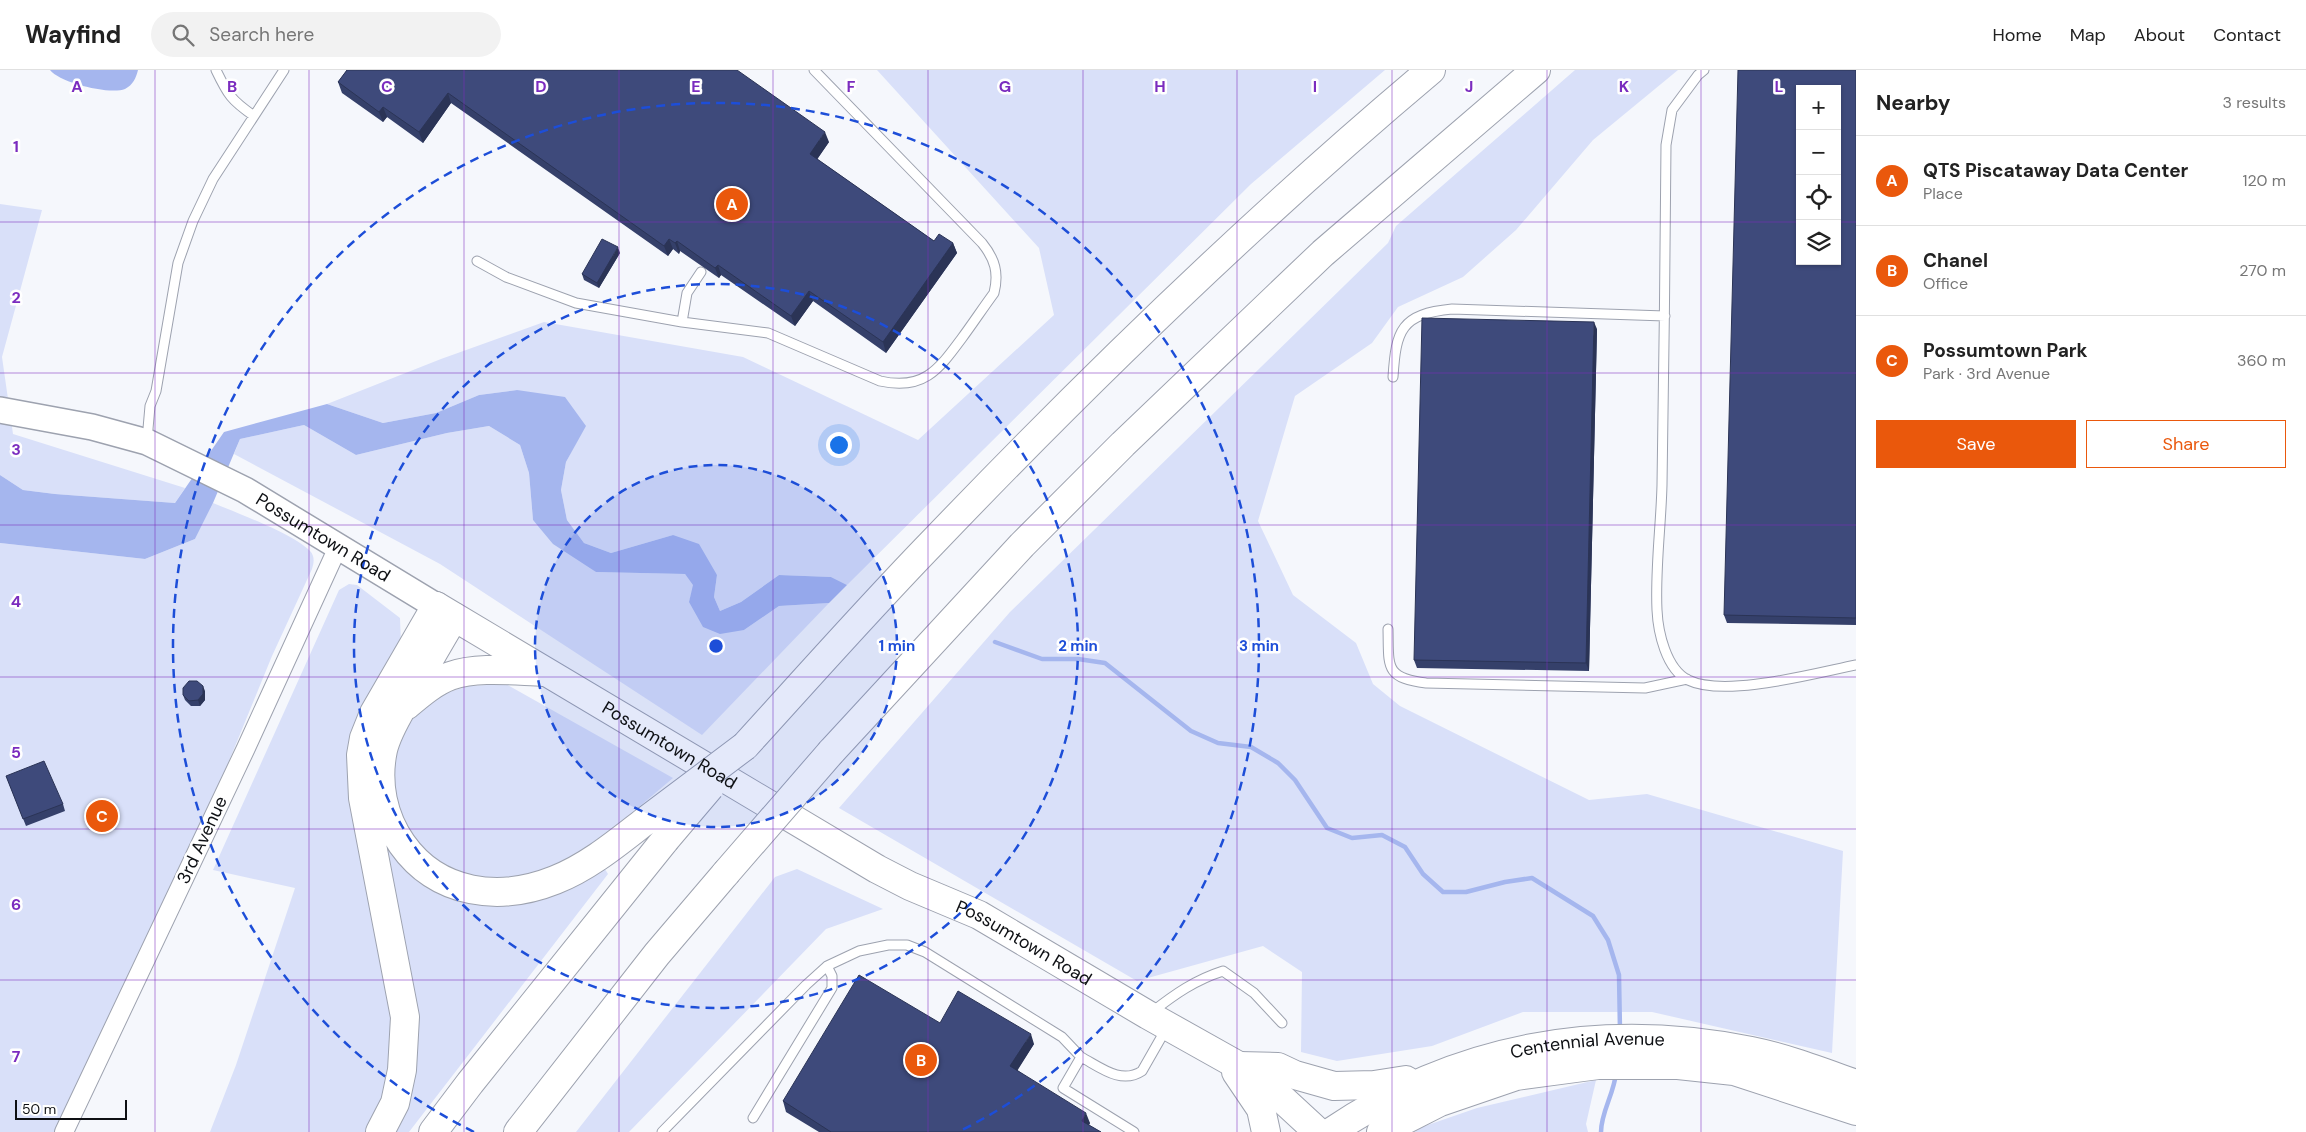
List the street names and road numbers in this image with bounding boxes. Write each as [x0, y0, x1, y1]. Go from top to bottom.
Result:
street label: Possumtown Road [251, 487, 395, 587]
street label: Possumtown Road [598, 696, 741, 795]
street label: 3rd Avenue [171, 792, 233, 888]
street label: Possumtown Road [952, 895, 1096, 991]
street label: Centennial Avenue [1508, 1027, 1665, 1064]

